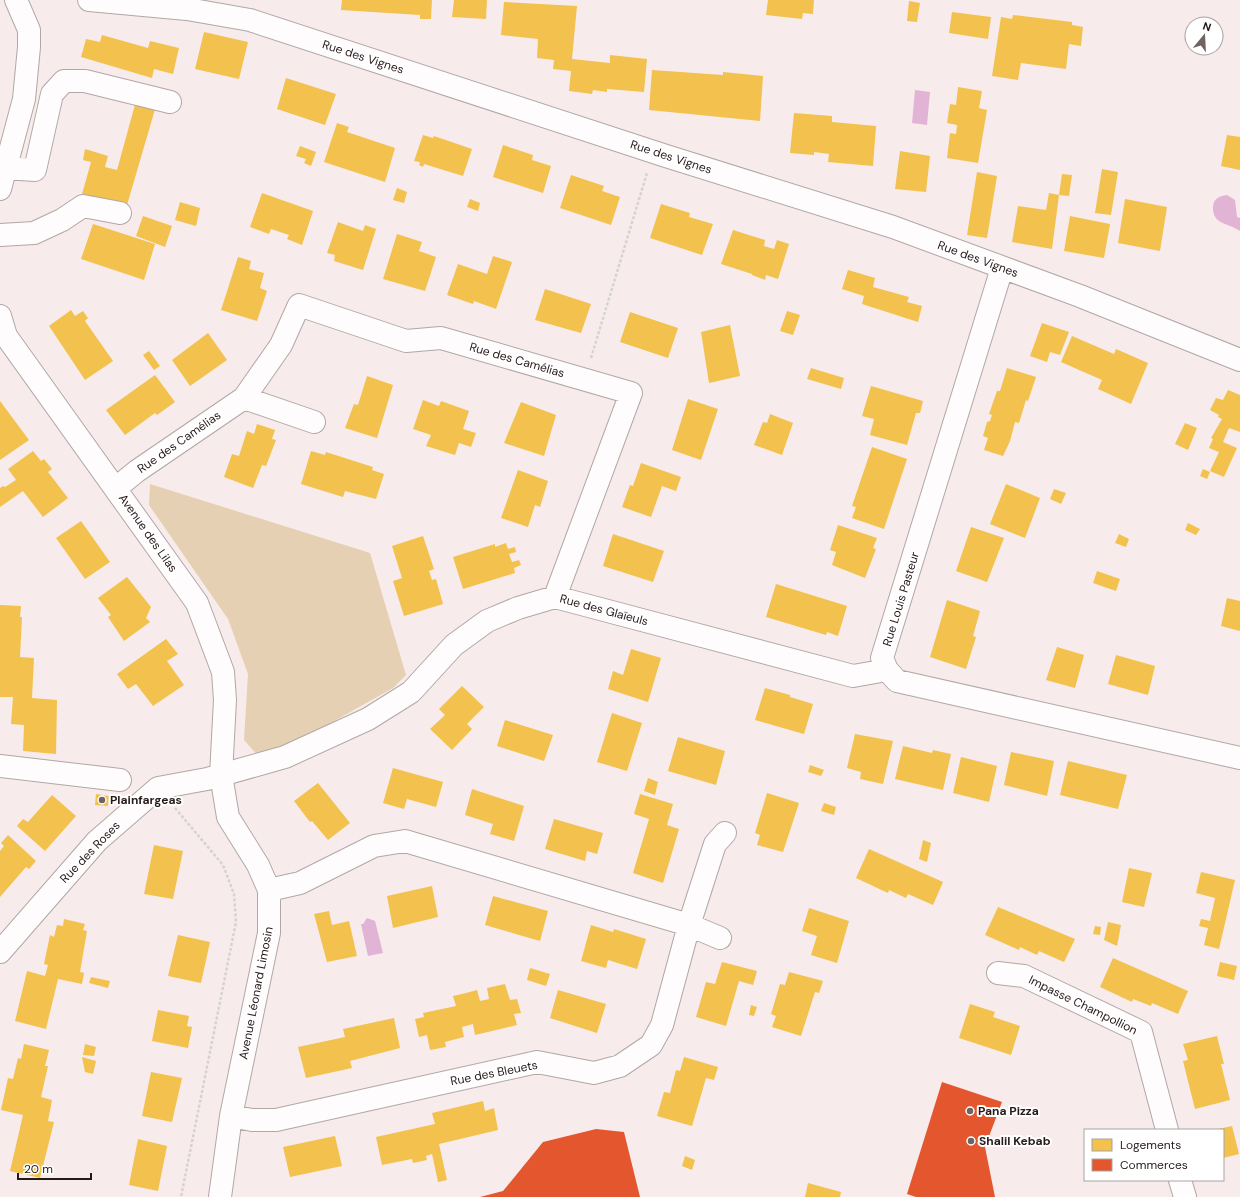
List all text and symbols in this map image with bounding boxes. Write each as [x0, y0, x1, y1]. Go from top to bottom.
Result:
north arrow [1184, 16, 1224, 56]
text: N [1201, 19, 1213, 34]
street label: Rue des Vignes [320, 36, 406, 78]
street label: Rue des Vignes [628, 136, 714, 178]
street label: Rue des Vignes [935, 237, 1021, 281]
street label: Rue des Camélias [468, 339, 566, 381]
street label: Rue des Camélias [134, 407, 224, 477]
street label: Avenue des Lilas [115, 491, 181, 575]
street label: Rue Louis Pasteur [879, 549, 923, 648]
street label: Rue des Glaïeuls [558, 591, 650, 629]
place label: Plainfargeas [110, 792, 182, 808]
marker: Plainfargeas [97, 795, 107, 805]
street label: Rue des Roses [56, 818, 124, 886]
street label: Avenue Léonard Limosin [235, 925, 277, 1061]
street label: Impasse Champollion [1026, 972, 1140, 1038]
street label: Rue des Bleuets [449, 1057, 539, 1089]
place label: Pana Pizza [978, 1103, 1039, 1119]
marker: Pana Pizza [965, 1106, 975, 1116]
legend [1084, 1129, 1224, 1181]
place label: Shalil Kebab [979, 1133, 1051, 1149]
marker: Shalil Kebab [966, 1136, 976, 1146]
text: Logements [1120, 1137, 1181, 1153]
scale bar [18, 1155, 91, 1181]
text: Commerces [1120, 1157, 1188, 1173]
text: 20 m [24, 1161, 53, 1177]

